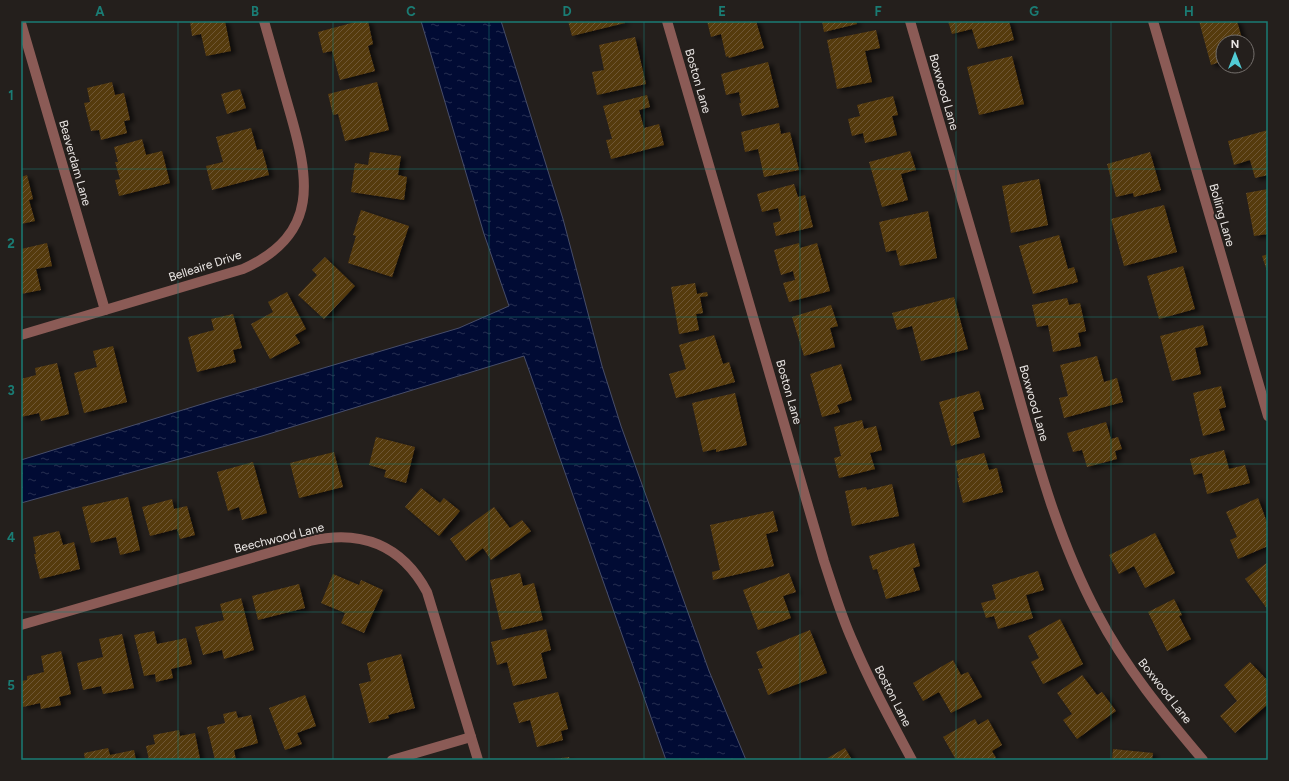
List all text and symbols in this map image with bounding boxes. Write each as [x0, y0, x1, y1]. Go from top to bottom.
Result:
text: A [95, 4, 105, 19]
text: B [251, 4, 259, 19]
text: C [406, 4, 416, 19]
text: D [562, 4, 572, 19]
text: E [718, 4, 726, 19]
text: F [874, 4, 882, 19]
text: G [1029, 4, 1039, 19]
text: H [1184, 4, 1194, 19]
north arrow [1215, 34, 1255, 74]
text: N [1231, 38, 1239, 51]
street label: Boston Lane [682, 47, 714, 115]
street label: Boxwood Lane [926, 52, 962, 132]
text: 1 [8, 88, 14, 103]
street label: Beaverdam Lane [56, 119, 94, 208]
street label: Bolling Lane [1206, 182, 1238, 248]
text: 2 [7, 236, 15, 251]
street label: Belleaire Drive [167, 247, 244, 284]
street label: Boston Lane [773, 358, 805, 426]
street label: Boxwood Lane [1016, 363, 1052, 443]
text: 3 [7, 383, 15, 398]
street label: Beechwood Lane [233, 520, 326, 556]
text: 4 [7, 530, 15, 545]
street label: Boxwood Lane [1135, 656, 1195, 727]
street label: Boston Lane [872, 663, 915, 729]
text: 5 [7, 678, 15, 693]

